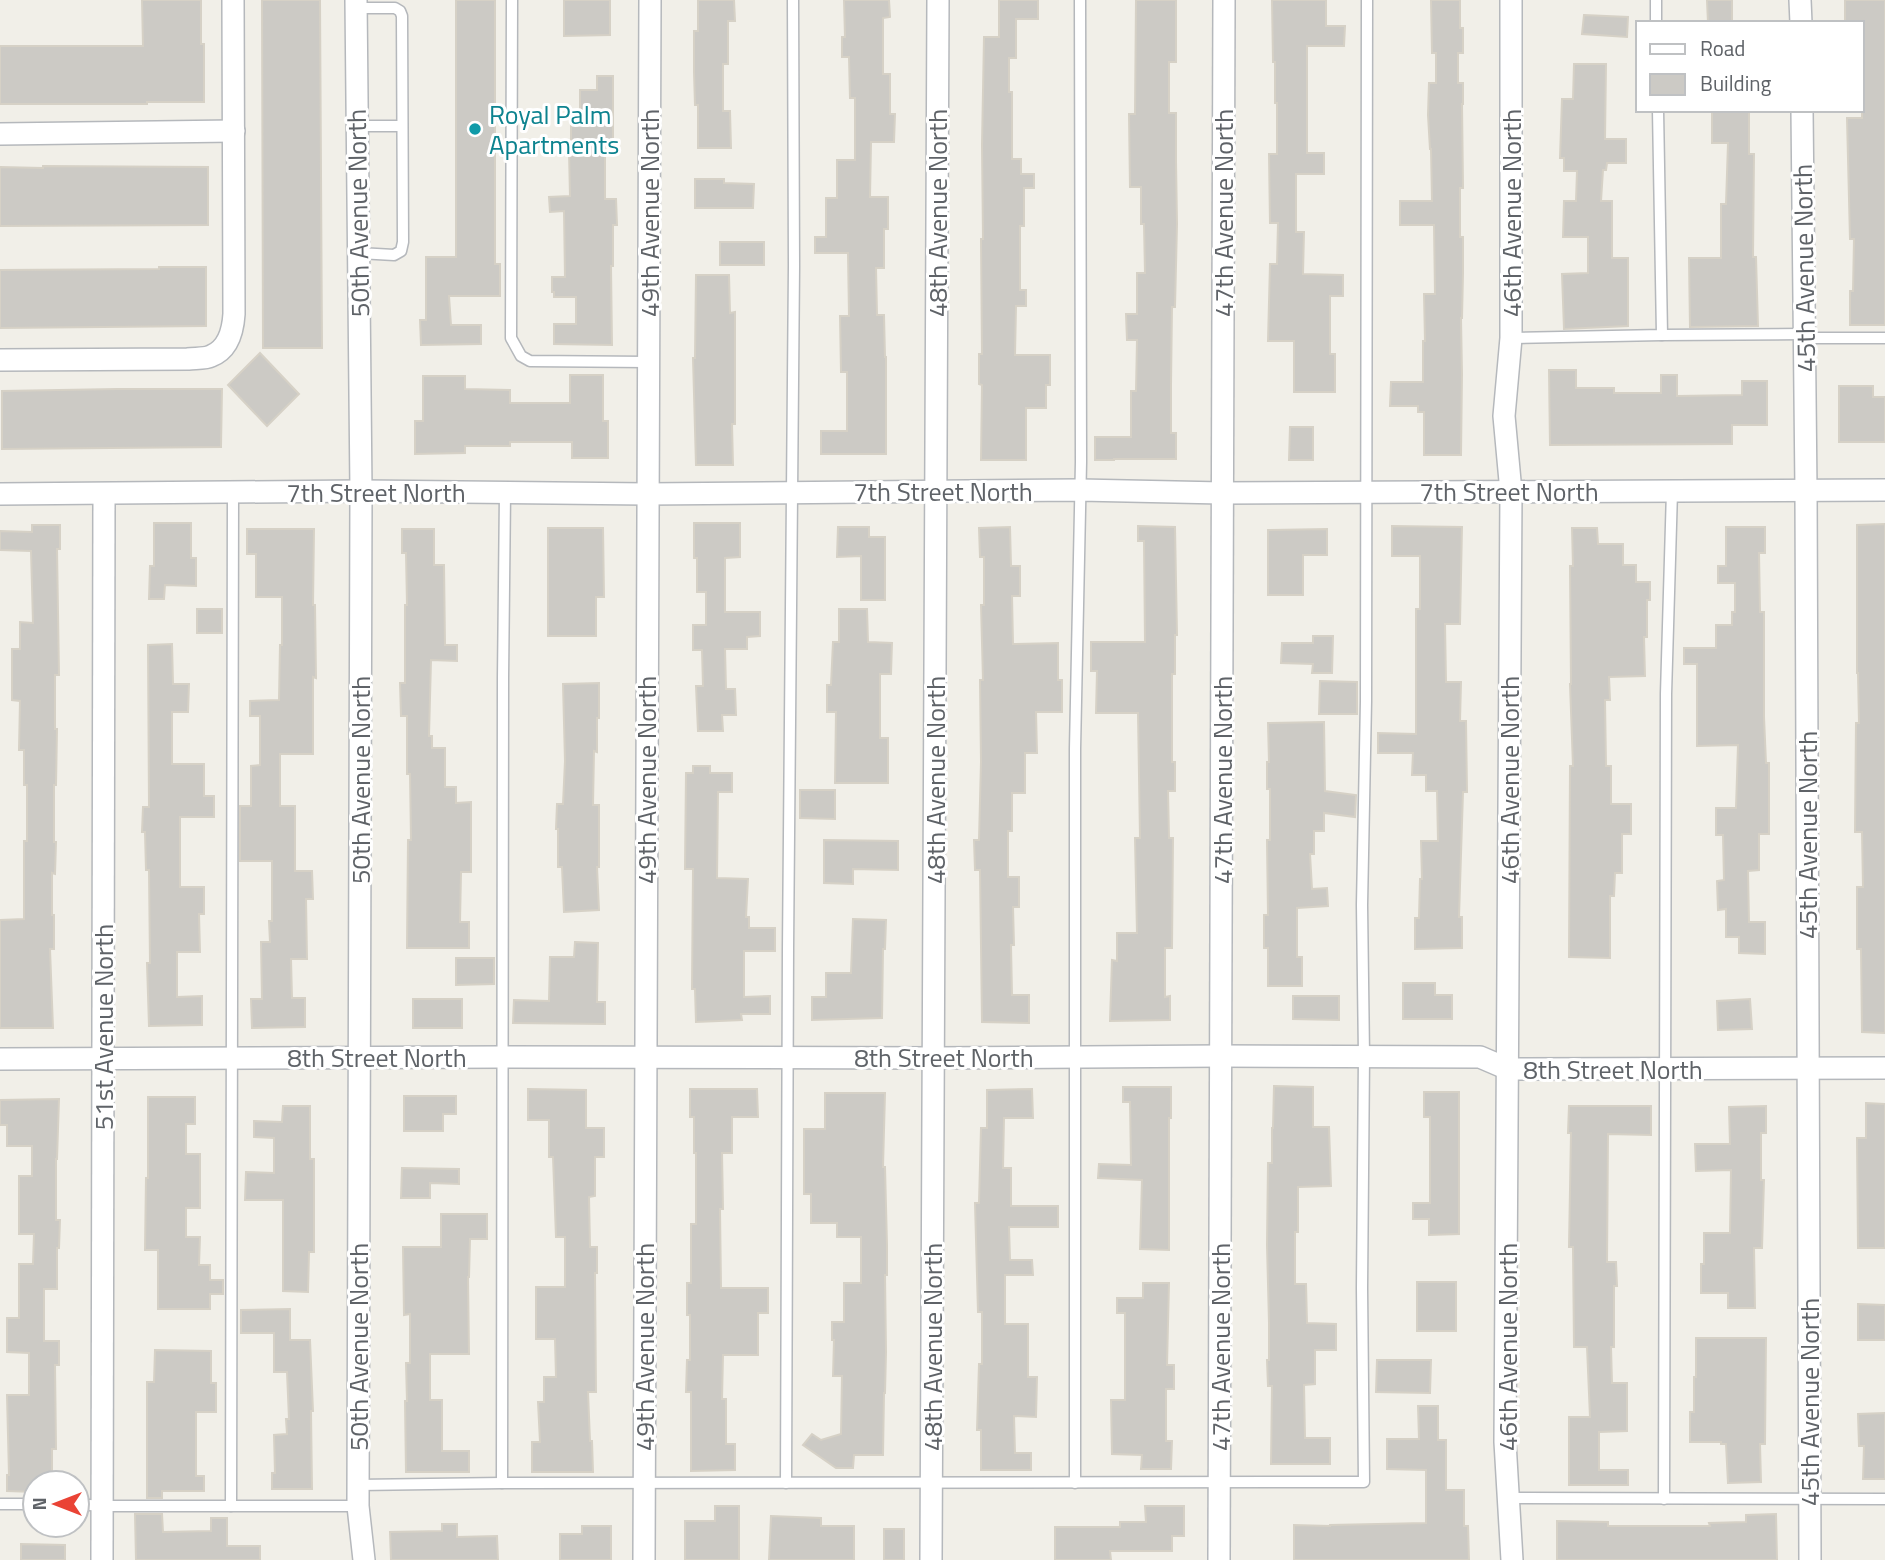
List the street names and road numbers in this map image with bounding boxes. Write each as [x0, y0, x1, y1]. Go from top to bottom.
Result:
street label: 50th Avenue North [337, 109, 379, 317]
street label: 49th Avenue North [630, 109, 669, 317]
street label: 48th Avenue North [918, 109, 957, 317]
street label: 47th Avenue North [1204, 109, 1243, 317]
street label: 46th Avenue North [1492, 109, 1531, 317]
street label: 45th Avenue North [1783, 164, 1825, 372]
street label: 7th Street North [853, 472, 1033, 511]
street label: 7th Street North [1419, 472, 1599, 511]
street label: 7th Street North [286, 473, 466, 512]
street label: 50th Avenue North [341, 676, 380, 884]
street label: 49th Avenue North [627, 676, 666, 884]
street label: 48th Avenue North [916, 676, 955, 884]
street label: 47th Avenue North [1203, 676, 1242, 884]
street label: 46th Avenue North [1490, 676, 1529, 884]
street label: 45th Avenue North [1788, 731, 1827, 939]
street label: 51st Avenue North [84, 924, 123, 1130]
street label: 8th Street North [287, 1038, 467, 1077]
street label: 8th Street North [854, 1038, 1034, 1077]
street label: 8th Street North [1523, 1050, 1703, 1089]
street label: 50th Avenue North [339, 1243, 378, 1451]
street label: 49th Avenue North [625, 1243, 664, 1451]
street label: 48th Avenue North [913, 1243, 952, 1451]
street label: 47th Avenue North [1201, 1243, 1240, 1451]
street label: 46th Avenue North [1488, 1243, 1527, 1451]
street label: 45th Avenue North [1790, 1298, 1829, 1506]

